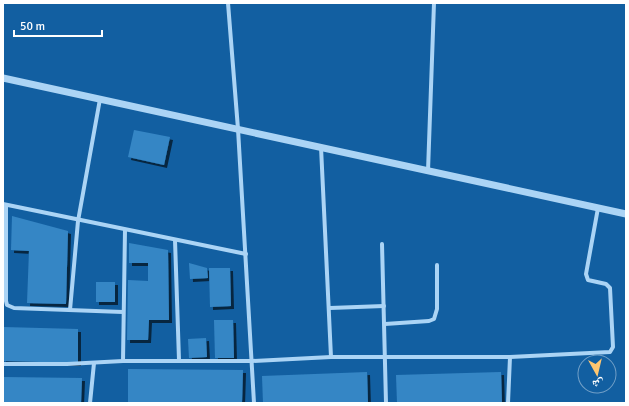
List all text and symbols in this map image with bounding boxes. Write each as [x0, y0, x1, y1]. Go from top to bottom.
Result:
scale bar [14, 12, 102, 38]
text: 50 m [20, 19, 45, 34]
north arrow [577, 354, 617, 394]
text: ش [591, 375, 605, 391]

